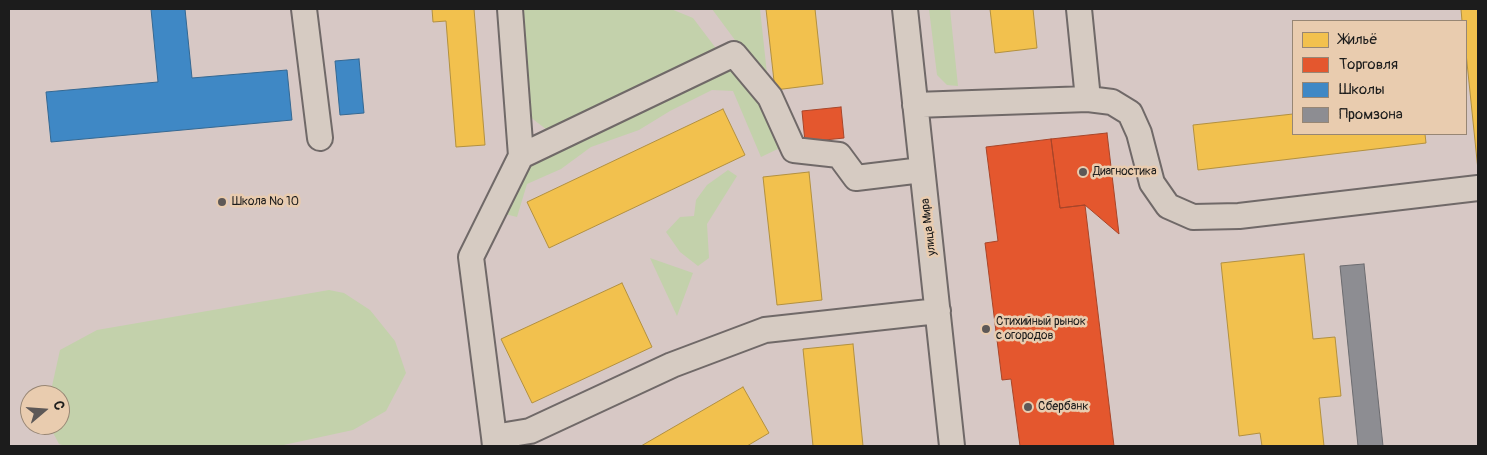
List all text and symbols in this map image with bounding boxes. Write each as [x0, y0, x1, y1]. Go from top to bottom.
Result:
legend [1292, 20, 1467, 135]
text: Жильё [1339, 30, 1378, 49]
text: Торговля [1339, 55, 1398, 74]
text: Школы [1339, 80, 1385, 99]
text: Промзона [1339, 105, 1403, 124]
place label: Диагностика [1093, 165, 1157, 179]
marker: Диагностика [1077, 166, 1089, 178]
place label: Школа № 10 [232, 195, 299, 209]
marker: Школа № 10 [216, 196, 228, 208]
street label: улица Мира [918, 197, 940, 257]
place label: Стихийный рынок с огородов [996, 315, 1086, 343]
marker: Стихийный рынок с огородов [980, 323, 992, 335]
north arrow [20, 385, 70, 435]
text: С [49, 399, 68, 412]
place label: Сбербанк [1038, 400, 1089, 414]
marker: Сбербанк [1022, 401, 1034, 413]

